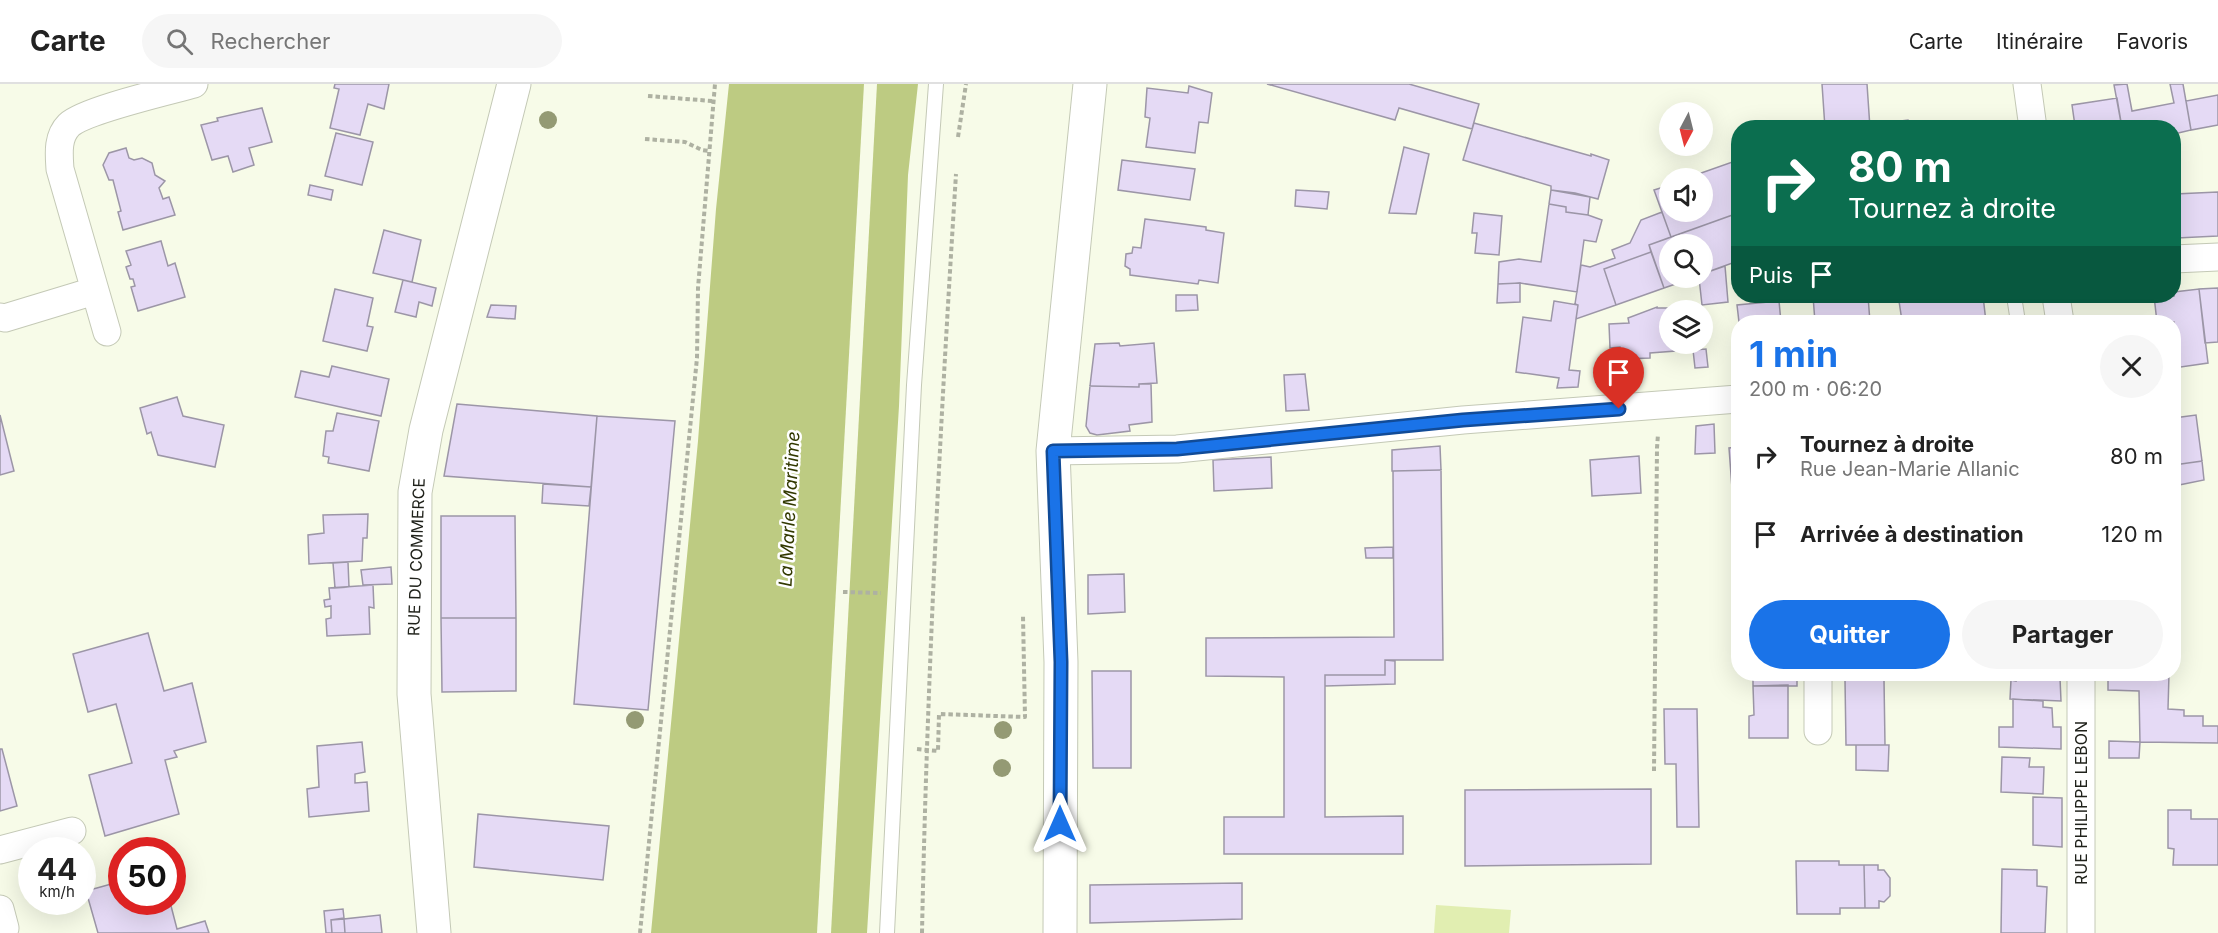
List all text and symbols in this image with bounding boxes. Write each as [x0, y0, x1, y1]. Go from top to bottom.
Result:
search box [142, 14, 562, 68]
text: Carte [30, 24, 106, 58]
icon: search [163, 25, 196, 58]
text: Rechercher [211, 28, 330, 54]
text: Carte [1909, 29, 1963, 54]
text: Itinéraire [1996, 29, 2083, 54]
text: Favoris [2116, 29, 2188, 54]
north arrow [1659, 102, 1713, 156]
map controls [1659, 102, 1713, 354]
text: 80 m [1848, 141, 1952, 192]
icon: right [1749, 144, 1827, 222]
button: sound [1659, 168, 1713, 222]
text: Tournez à droite [1848, 192, 2056, 225]
button: search [1659, 234, 1713, 288]
icon: arrive [1805, 258, 1838, 291]
text: Puis [1749, 262, 1793, 288]
button: layers [1659, 300, 1713, 354]
text: 1 min [1749, 332, 1838, 376]
button: close [2100, 335, 2163, 398]
pin [1593, 347, 1644, 409]
icon: arrive [1602, 356, 1635, 389]
text: 200 m · 06:20 [1749, 377, 1882, 401]
water label: La Marle Maritime [774, 431, 804, 587]
text: Tournez à droite [1800, 431, 1974, 457]
icon: right [1749, 440, 1782, 473]
text: 80 m [2110, 443, 2163, 469]
text: Rue Jean-Marie Allanic [1800, 457, 2020, 481]
street label: RUE DU COMMERCE [403, 478, 429, 636]
icon: arrive [1749, 518, 1782, 551]
text: Arrivée à destination [1800, 521, 2024, 547]
text: 120 m [2101, 521, 2163, 547]
button: Quitter [1749, 600, 1950, 669]
button: Partager [1962, 600, 2163, 669]
street label: RUE PHILIPPE LEBON [2071, 721, 2091, 885]
position arrow [1028, 792, 1092, 856]
speed limit sign: 50 [108, 837, 186, 915]
text: 44 [37, 851, 77, 887]
text: km/h [39, 882, 75, 901]

